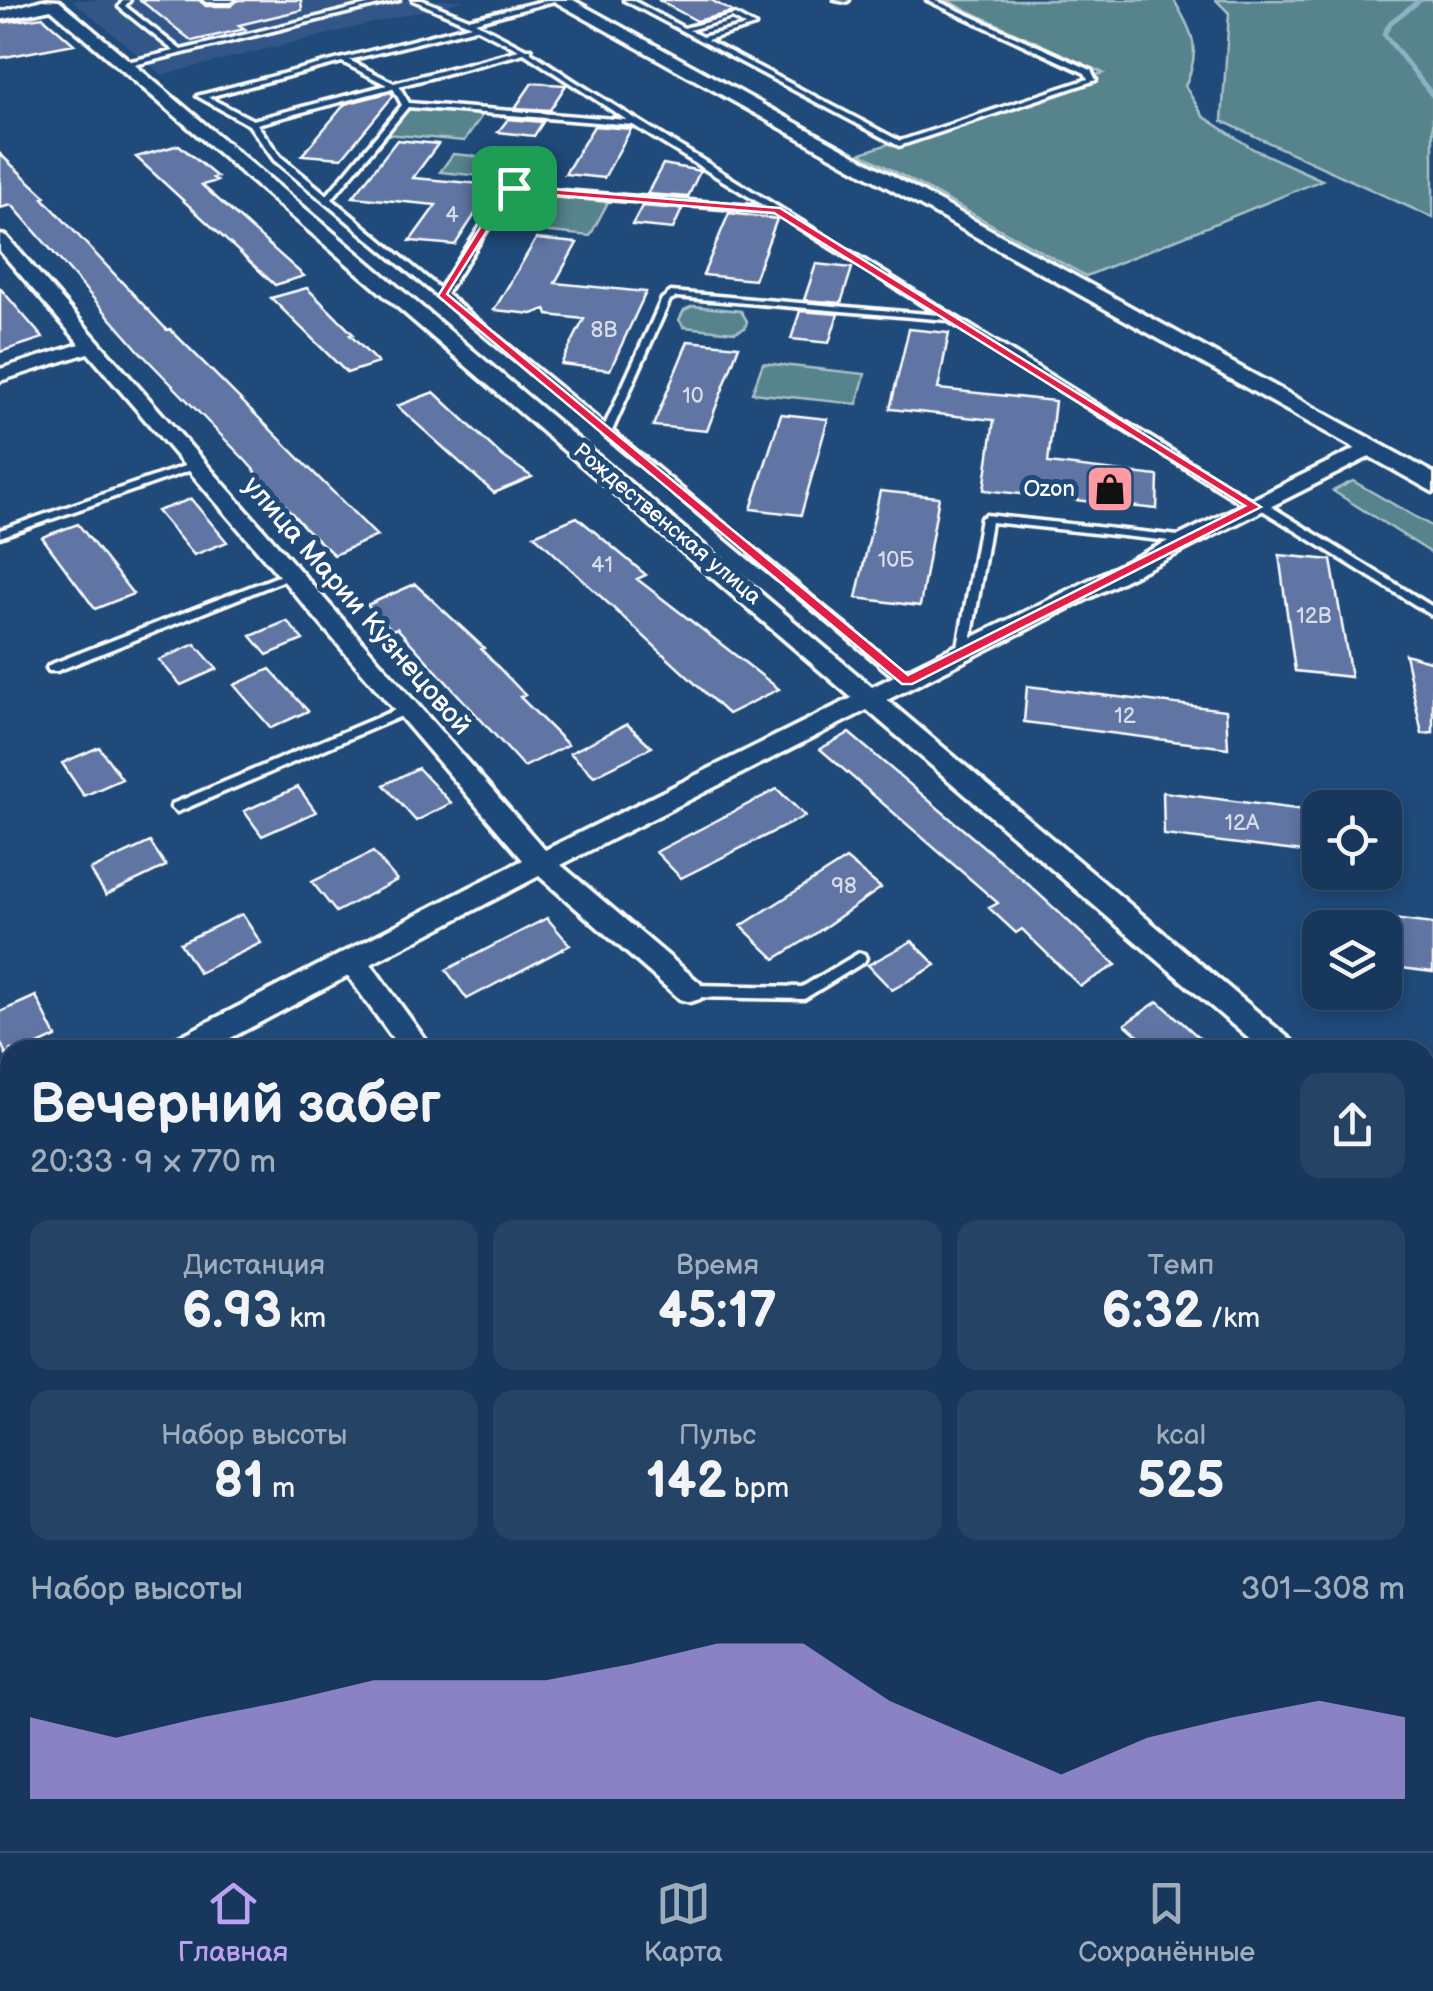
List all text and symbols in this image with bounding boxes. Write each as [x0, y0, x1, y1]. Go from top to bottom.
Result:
pin [472, 146, 557, 231]
icon: arrive [487, 161, 542, 216]
house number: 4 [445, 202, 459, 229]
house number: 8В [591, 317, 617, 344]
house number: 10 [682, 383, 704, 410]
street label: Рождественская улица [567, 437, 767, 611]
shop icon: Ozon [1084, 463, 1136, 515]
street label: улица Марии Кузнецовой [236, 470, 478, 742]
place label: Ozon [1023, 476, 1075, 503]
house number: 10Б [878, 547, 915, 574]
house number: 41 [591, 552, 613, 579]
house number: 12В [1296, 603, 1332, 630]
house number: 12 [1114, 703, 1136, 730]
map controls [1302, 790, 1402, 1010]
button: locate [1302, 790, 1402, 890]
house number: 12А [1225, 810, 1260, 837]
house number: 98 [831, 873, 857, 900]
button: layers [1302, 910, 1402, 1010]
text: Вечерний забег [30, 1072, 441, 1139]
button: share [1300, 1073, 1405, 1178]
text: 20:33 · 9 × 770 m [30, 1143, 276, 1182]
text: Дистанция [183, 1249, 325, 1282]
text: Время [676, 1249, 759, 1282]
text: Темп [1148, 1249, 1214, 1282]
text: 6.93 [182, 1282, 282, 1342]
text: 45:17 [658, 1282, 777, 1342]
text: 6:32 [1102, 1282, 1203, 1342]
text: km [282, 1302, 326, 1335]
text: /km [1203, 1302, 1260, 1335]
text: Набор высоты [161, 1419, 347, 1452]
text: Пульс [679, 1419, 756, 1452]
text: kcal [1156, 1419, 1206, 1452]
text: 81 [213, 1452, 264, 1512]
text: 142 [646, 1452, 726, 1512]
text: 525 [1137, 1452, 1225, 1512]
text: m [264, 1472, 295, 1505]
text: bpm [726, 1472, 789, 1505]
text: Набор высоты [30, 1570, 243, 1609]
text: 301–308 m [1241, 1570, 1405, 1609]
tab: Главная [178, 1876, 288, 1969]
tab: Карта [644, 1876, 723, 1969]
tab: Сохранённые [1078, 1876, 1255, 1969]

